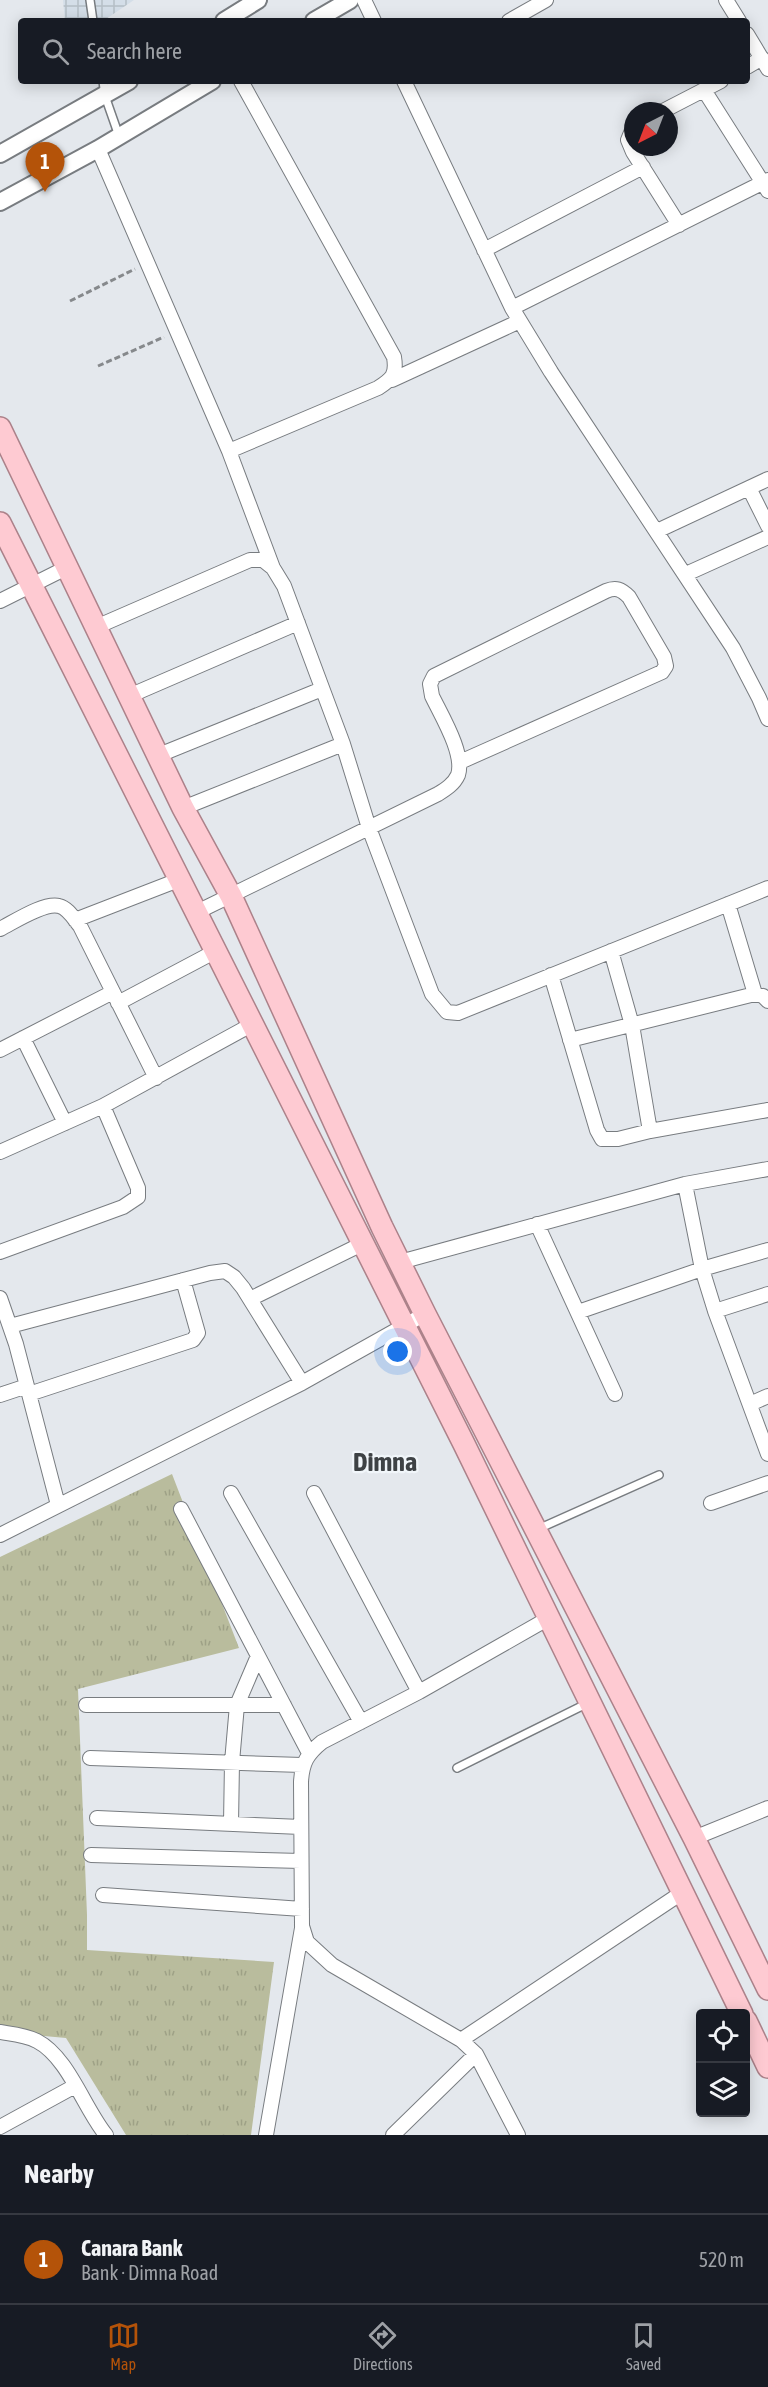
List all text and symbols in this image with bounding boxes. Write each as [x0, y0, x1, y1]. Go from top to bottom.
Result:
search box [18, 18, 750, 84]
icon: search [39, 35, 72, 68]
text: Search here [87, 38, 182, 64]
north arrow [624, 102, 678, 156]
pin: 1 [26, 142, 64, 192]
your location [383, 1337, 412, 1366]
district label: Dimna [353, 1447, 417, 1477]
map controls [696, 2009, 750, 2117]
button: locate [696, 2009, 750, 2063]
button: layers [696, 2063, 750, 2117]
text: Nearby [24, 2159, 94, 2189]
text: Canara Bank [81, 2235, 182, 2261]
text: 1 [39, 2248, 48, 2271]
text: 520 m [699, 2248, 744, 2271]
text: Bank · Dimna Road [81, 2261, 218, 2284]
tab: Map [107, 2319, 140, 2373]
tab: Directions [353, 2319, 413, 2373]
tab: Saved [626, 2319, 661, 2373]

